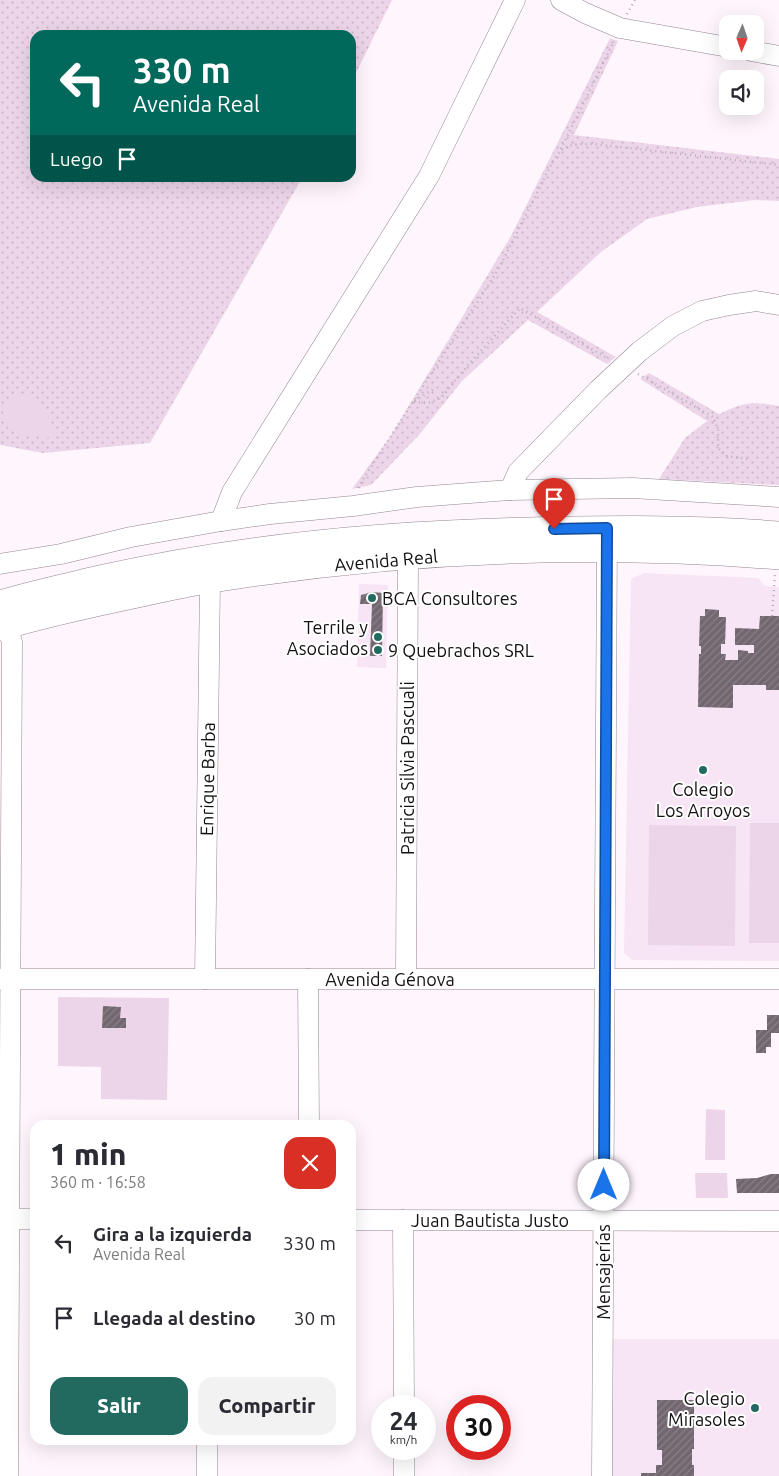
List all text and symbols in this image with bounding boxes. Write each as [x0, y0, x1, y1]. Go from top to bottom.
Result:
north arrow [719, 15, 764, 60]
map controls [719, 15, 764, 115]
icon: left [50, 50, 115, 115]
text: 330 m [133, 50, 231, 90]
button: sound [719, 70, 764, 115]
text: Avenida Real [133, 91, 260, 116]
icon: arrive [113, 145, 141, 173]
text: Luego [50, 148, 103, 170]
pin [533, 478, 575, 529]
icon: arrive [540, 485, 568, 513]
street label: Avenida Real [333, 545, 439, 574]
place label: BCA Consultores [382, 588, 518, 608]
marker: BCA Consultores [366, 592, 378, 604]
place label: Terrile y Asociados [287, 617, 368, 658]
marker: Terrile y Asociados [372, 631, 384, 643]
place label: 9 Quebrachos SRL [388, 640, 534, 661]
marker: 9 Quebrachos SRL [372, 644, 384, 656]
street label: Patricia Silvia Pascuali [397, 681, 417, 855]
street label: Enrique Barba [196, 722, 218, 836]
marker: Colegio Los Arroyos [697, 764, 709, 776]
place label: Colegio Los Arroyos [656, 779, 750, 820]
street label: Avenida Génova [325, 969, 455, 989]
text: 1 min [50, 1137, 126, 1171]
button: close [284, 1137, 336, 1189]
position arrow [577, 1158, 629, 1210]
text: 360 m · 16:58 [50, 1173, 146, 1191]
street label: Juan Bautista Justo [411, 1210, 569, 1230]
text: Gira a la izquierda [93, 1223, 252, 1245]
street label: Mensajerías [593, 1224, 613, 1320]
icon: left [50, 1229, 78, 1257]
text: 330 m [283, 1232, 336, 1254]
text: Avenida Real [93, 1245, 185, 1263]
icon: arrive [50, 1304, 78, 1332]
text: Llegada al destino [93, 1307, 256, 1329]
text: 30 m [294, 1307, 336, 1329]
button: Salir [50, 1377, 188, 1435]
button: Compartir [198, 1377, 336, 1435]
place label: Colegio Mirasoles [668, 1388, 745, 1429]
speed limit sign: 30 [446, 1395, 511, 1460]
marker: Colegio Mirasoles [749, 1402, 761, 1414]
text: 24 [389, 1407, 418, 1435]
text: km/h [390, 1433, 417, 1446]

